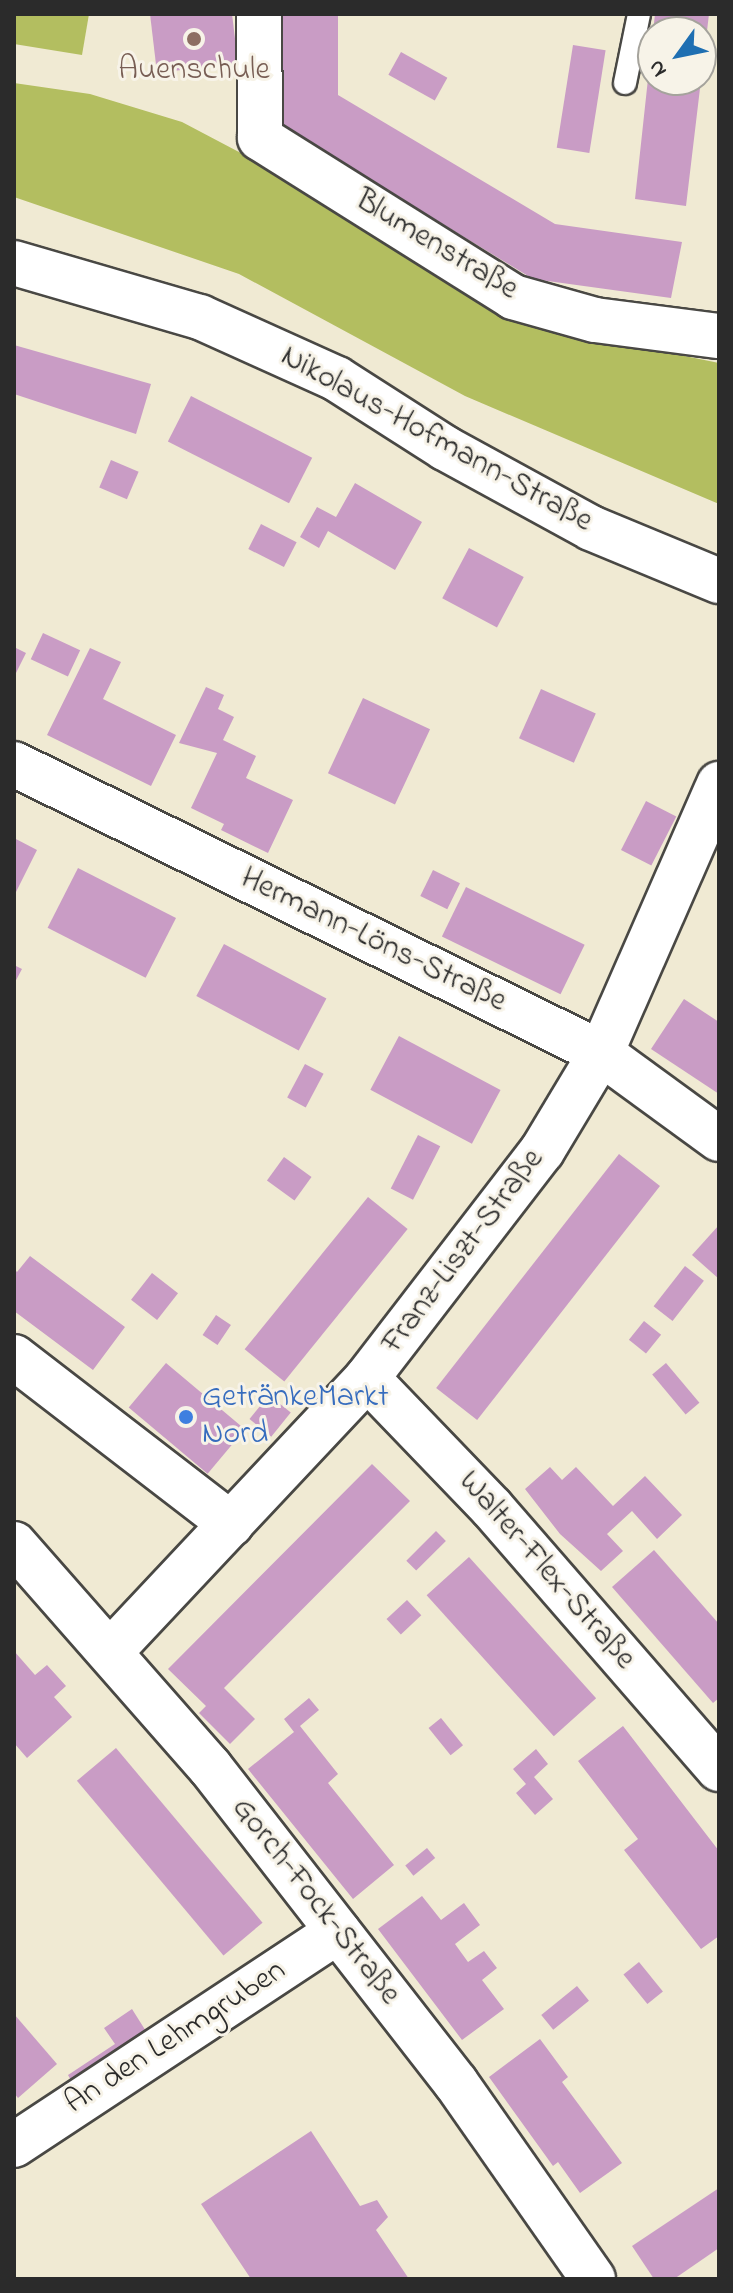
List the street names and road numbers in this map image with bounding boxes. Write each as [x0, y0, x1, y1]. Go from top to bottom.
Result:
street label: Blumenstraße [347, 182, 525, 310]
street label: Nikolaus-Hofmann-Straße [273, 338, 599, 542]
street label: Hermann-Löns-Straße [234, 860, 512, 1022]
street label: Franz-Liszt-Straße [375, 1142, 553, 1362]
street label: Walter-Flex-Straße [449, 1464, 643, 1678]
street label: Gorch-Fock-Straße [222, 1791, 408, 2013]
street label: An den Lehmgruben [58, 1952, 294, 2124]

